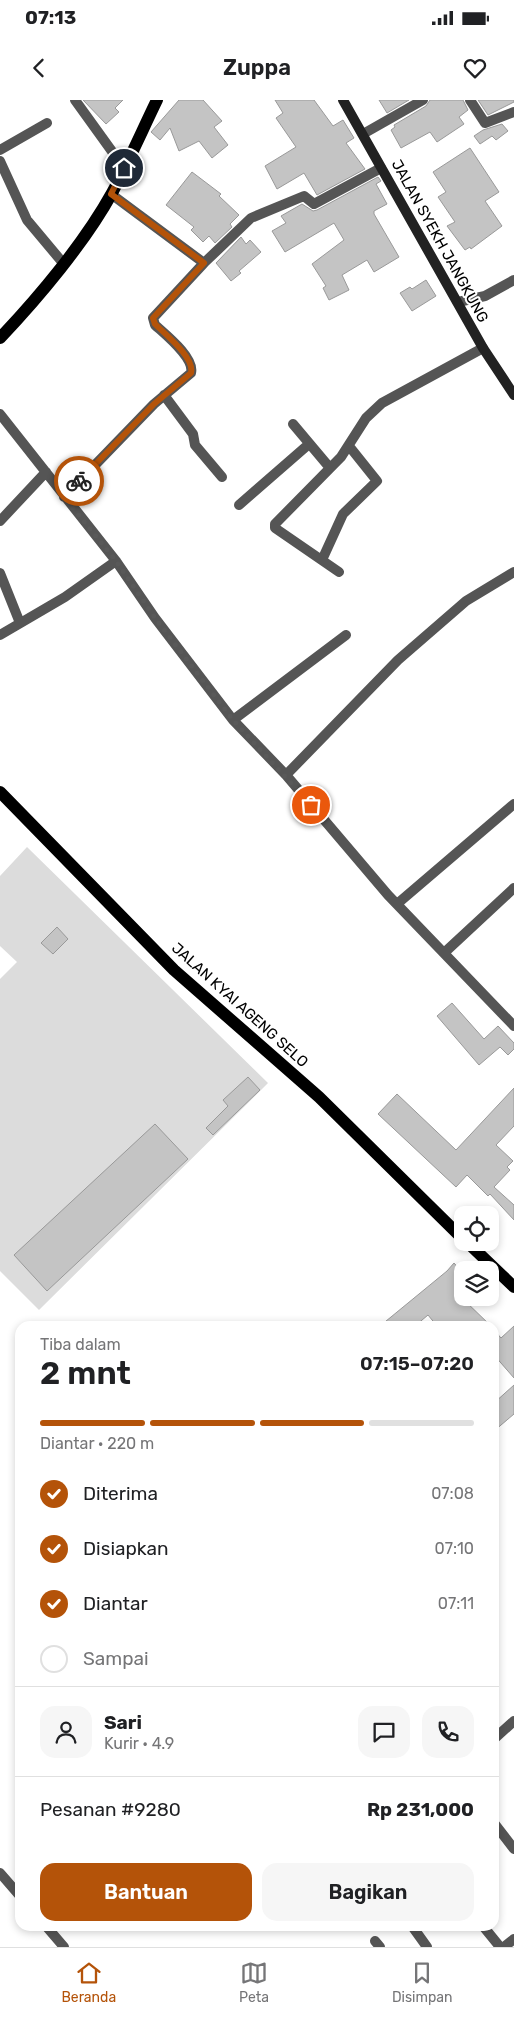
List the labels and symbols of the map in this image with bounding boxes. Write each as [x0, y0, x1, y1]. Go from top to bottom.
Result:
pin [103, 147, 145, 189]
street label: JALAN SYEKH JANGKUNG [388, 156, 492, 326]
courier [54, 456, 104, 506]
pin [290, 784, 332, 826]
street label: JALAN KYAI AGENG SELO [168, 939, 312, 1071]

